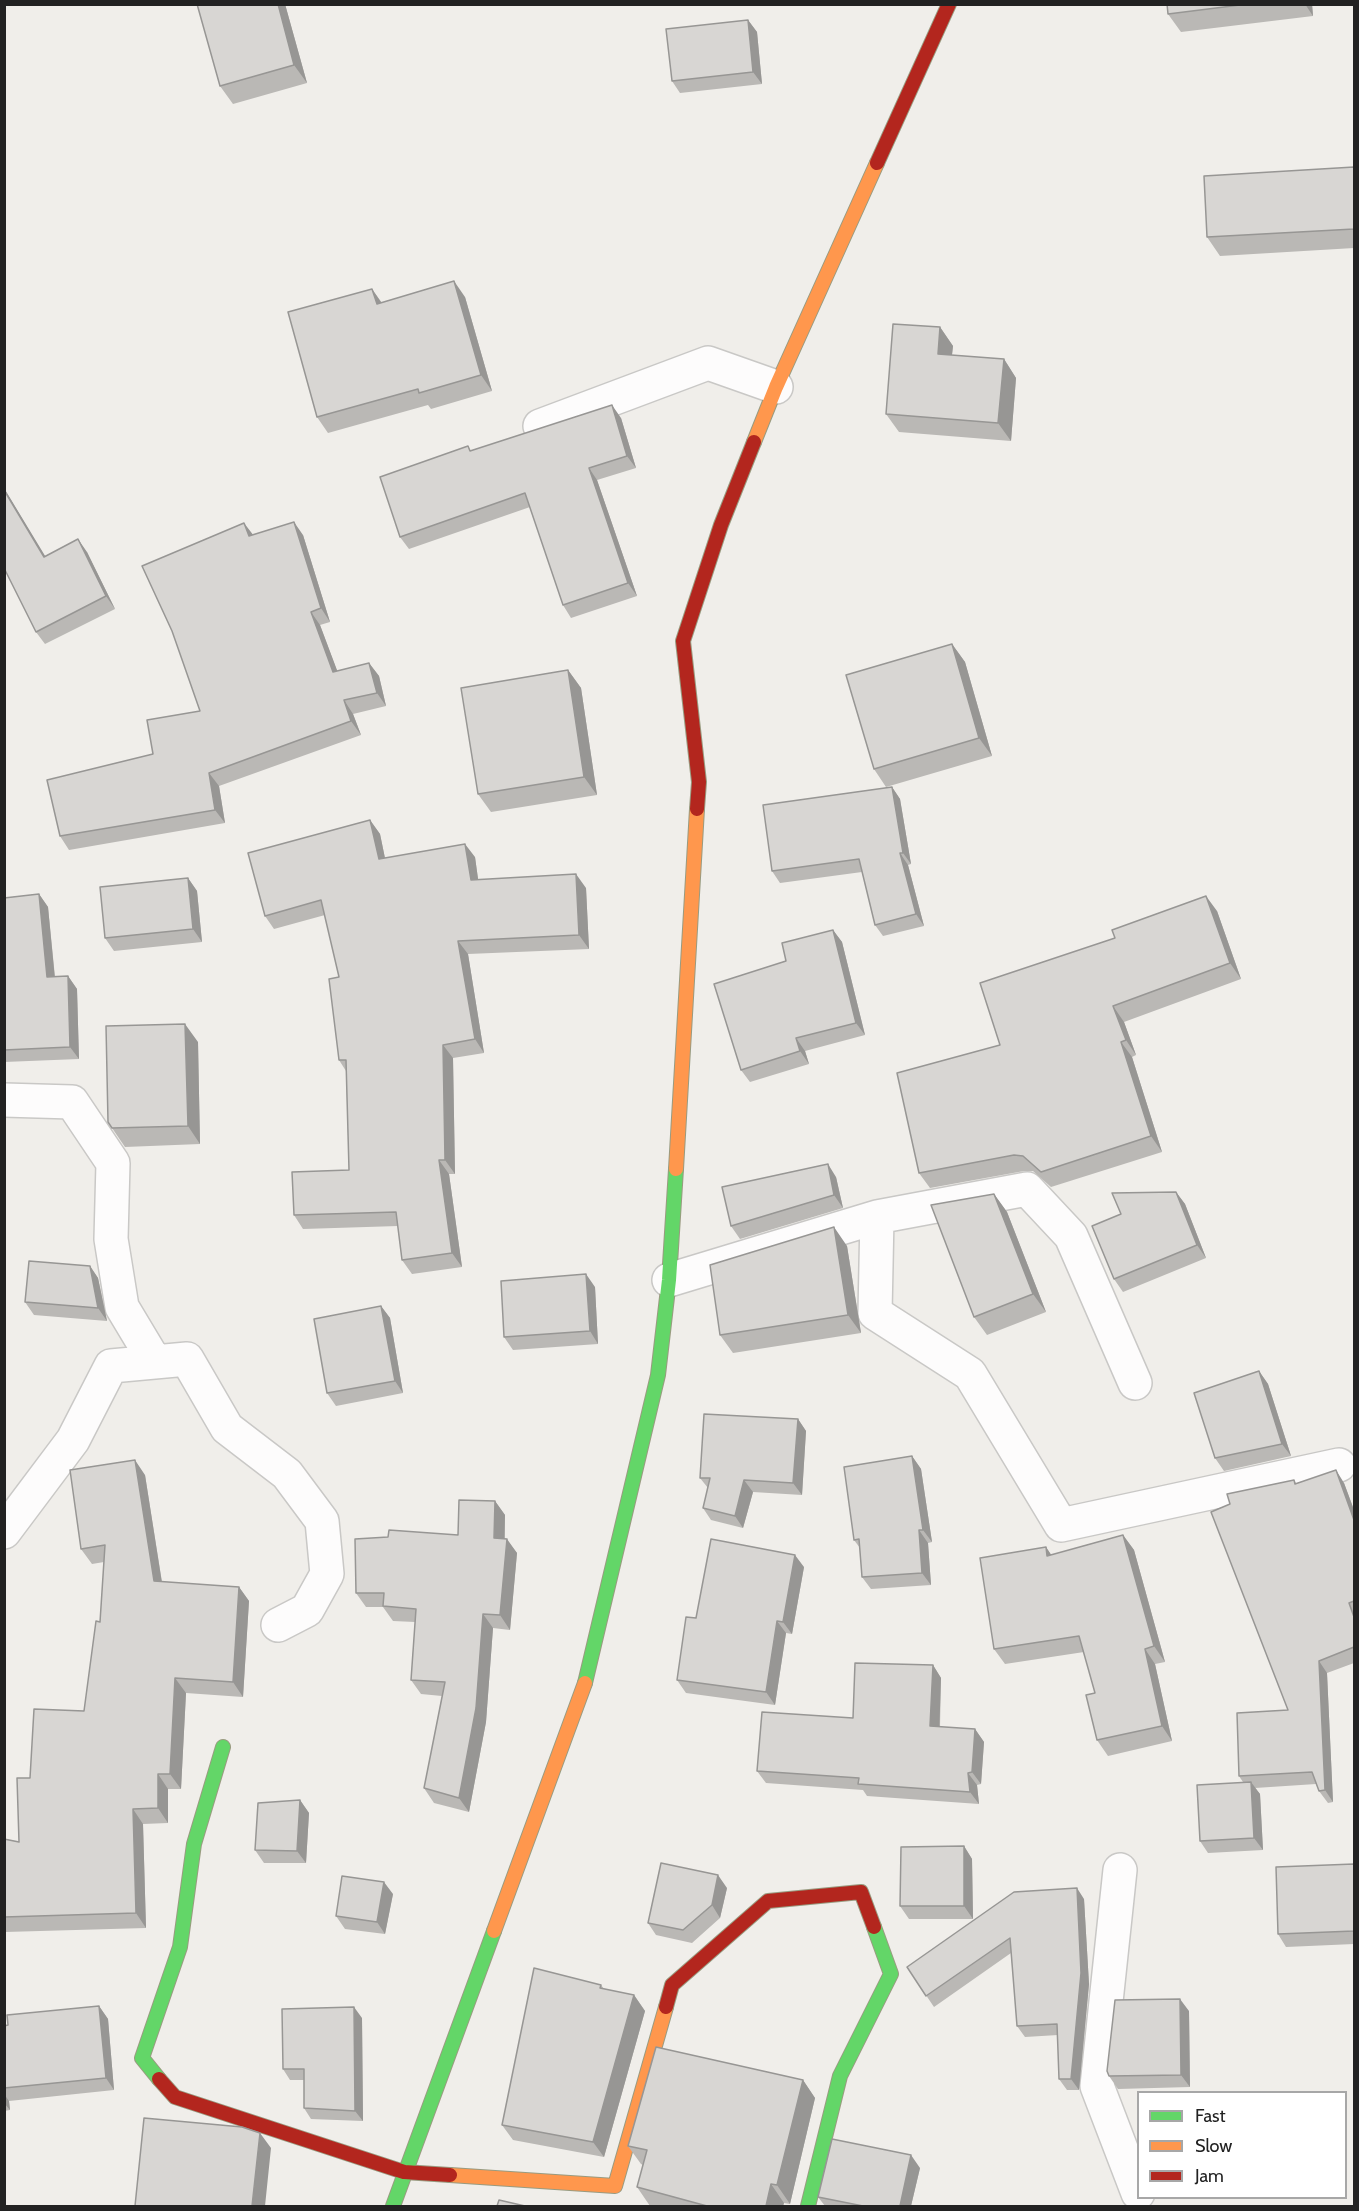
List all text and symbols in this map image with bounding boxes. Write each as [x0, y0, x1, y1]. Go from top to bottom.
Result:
legend [1137, 2091, 1347, 2199]
text: Fast [1195, 2105, 1226, 2127]
text: Slow [1195, 2135, 1232, 2157]
text: Jam [1195, 2165, 1224, 2187]

